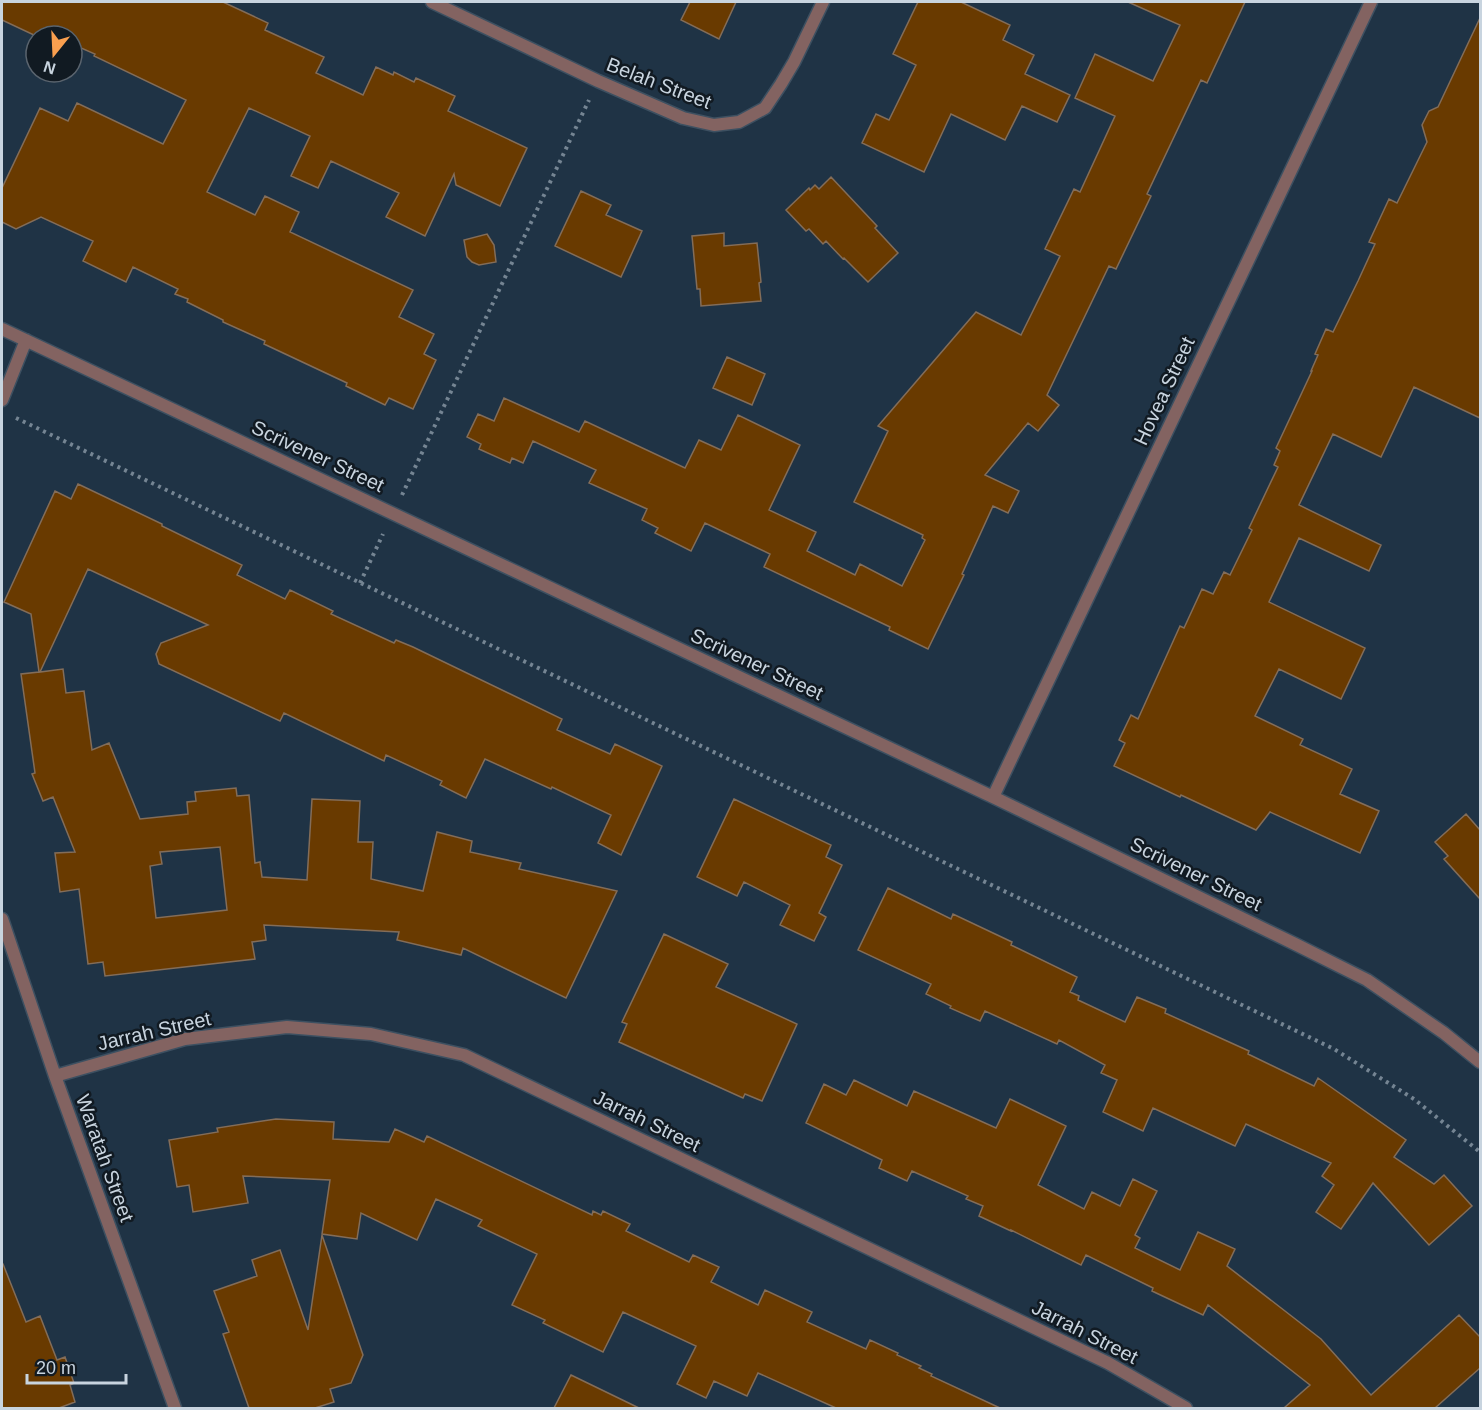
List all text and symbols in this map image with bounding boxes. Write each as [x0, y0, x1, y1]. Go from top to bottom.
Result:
north arrow [24, 24, 84, 84]
street label: Belah Street [604, 53, 715, 113]
text: N [41, 58, 58, 78]
street label: Hovea Street [1129, 333, 1199, 449]
street label: Scrivener Street [248, 416, 388, 496]
street label: Scrivener Street [687, 624, 827, 704]
street label: Scrivener Street [1127, 833, 1266, 916]
street label: Jarrah Street [95, 1007, 213, 1055]
street label: Jarrah Street [590, 1086, 704, 1156]
street label: Waratah Street [72, 1091, 138, 1225]
street label: Jarrah Street [1029, 1296, 1142, 1368]
scale bar [27, 1347, 126, 1385]
text: 20 m [36, 1358, 76, 1378]

